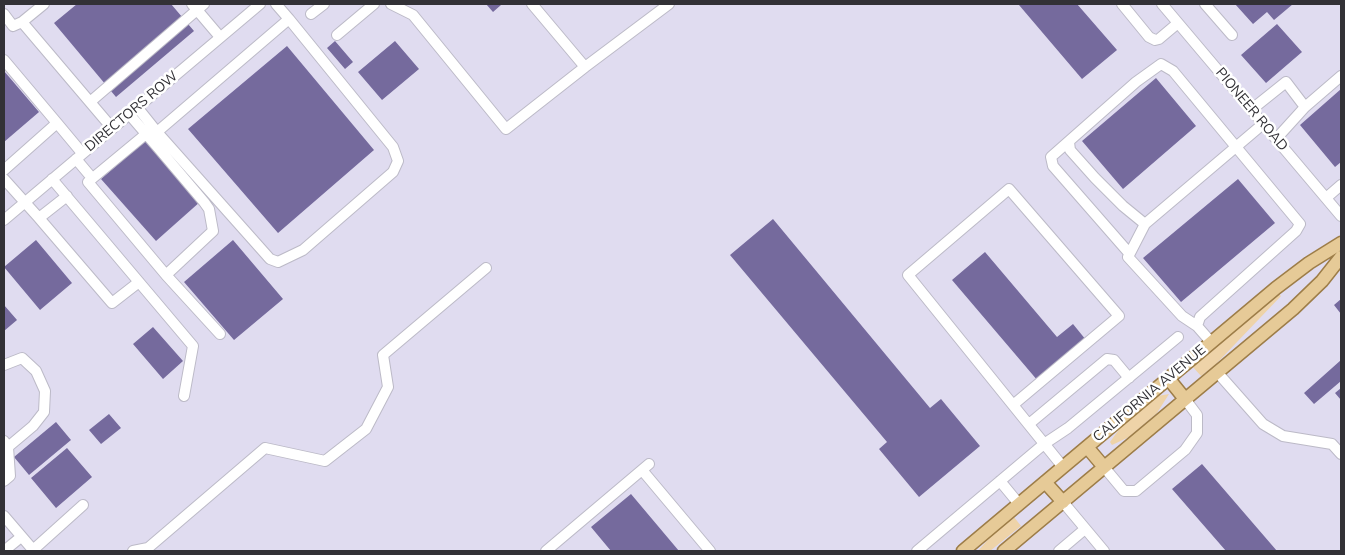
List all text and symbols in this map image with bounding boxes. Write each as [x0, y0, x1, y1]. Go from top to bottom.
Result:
street label: PIONEER ROAD [1211, 65, 1291, 155]
street label: DIRECTORS ROW [82, 68, 182, 156]
street label: CALIFORNIA AVENUE [1090, 342, 1210, 446]

